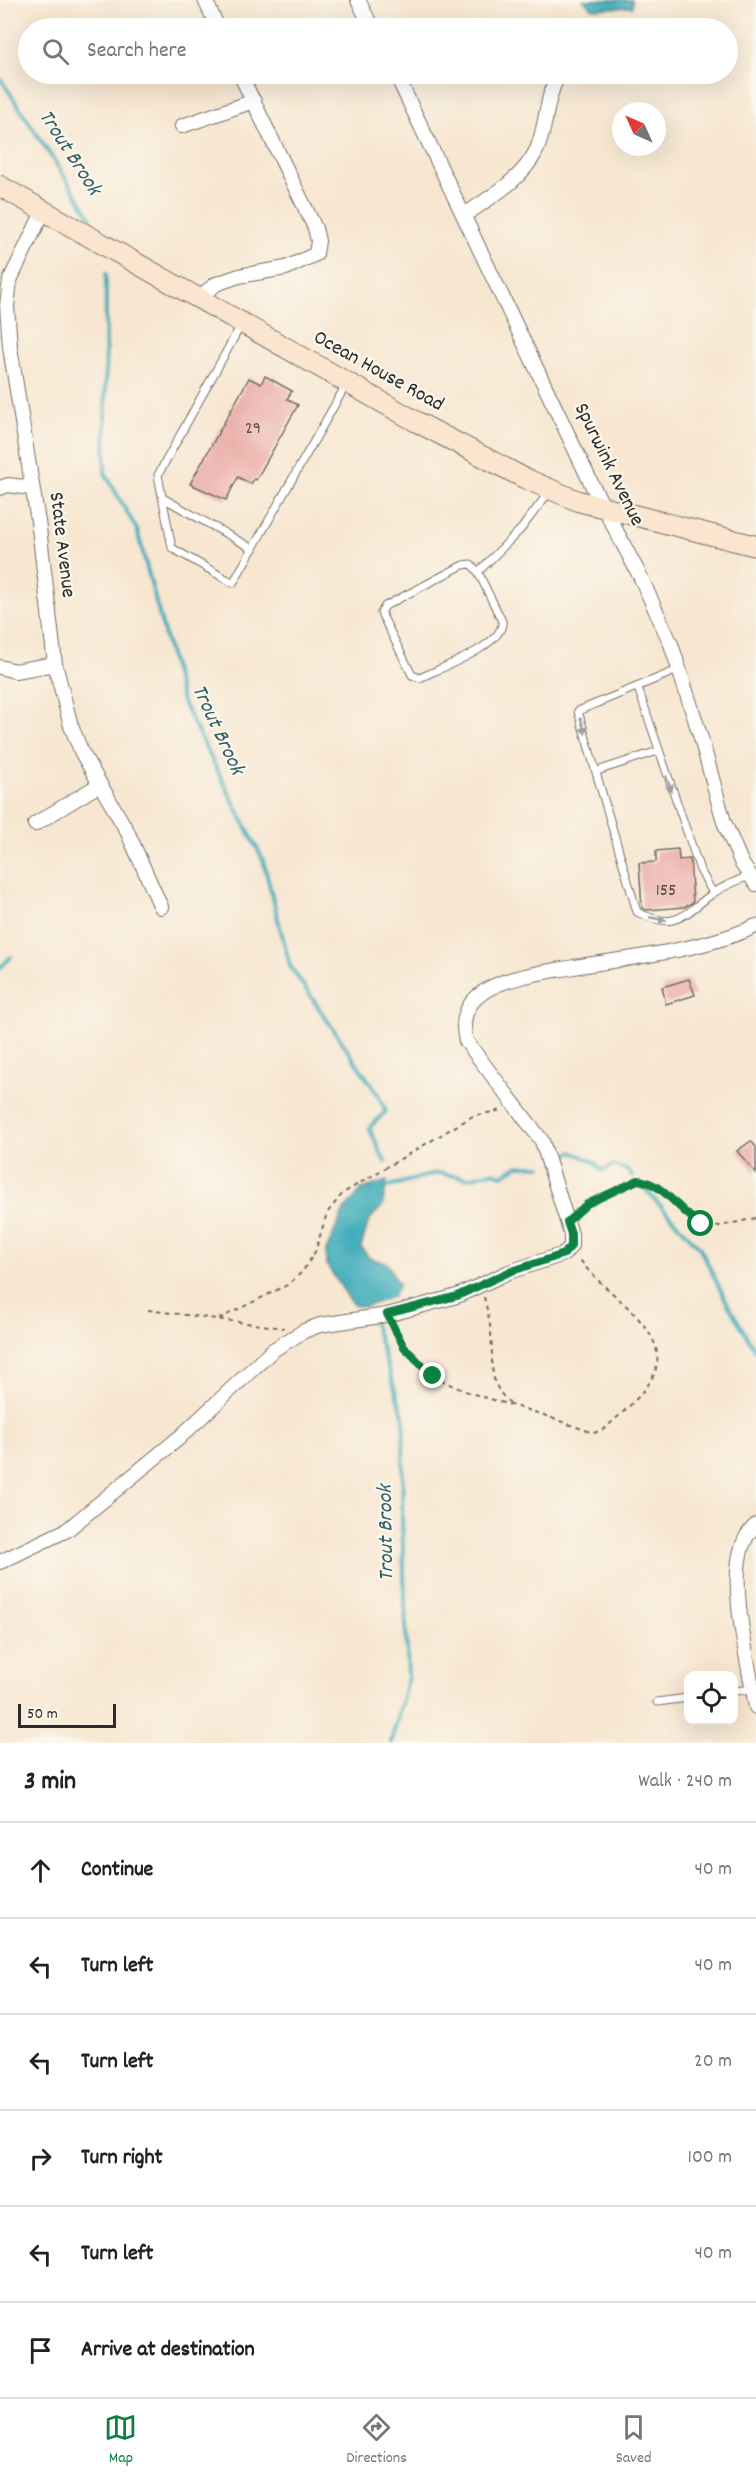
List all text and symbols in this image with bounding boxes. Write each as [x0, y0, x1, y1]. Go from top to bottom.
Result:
search box [18, 18, 738, 84]
icon: search [39, 35, 72, 68]
text: Search here [87, 36, 186, 67]
north arrow [612, 102, 666, 156]
water label: Trout Brook [30, 104, 109, 204]
street label: Ocean House Road [307, 324, 449, 420]
street label: Spurwink Avenue [565, 398, 651, 532]
house number: 29 [245, 417, 261, 442]
street label: State Avenue [40, 491, 82, 599]
water label: Trout Brook [183, 680, 252, 782]
one-way arrow [579, 717, 588, 735]
one-way arrow [664, 775, 674, 793]
house number: 155 [656, 879, 676, 904]
one-way arrow [648, 915, 667, 924]
route start [687, 1210, 713, 1236]
route end [419, 1362, 445, 1388]
water label: Trout Brook [371, 1482, 403, 1582]
map controls [684, 1671, 738, 1725]
button: locate [684, 1671, 738, 1725]
scale bar [18, 1701, 116, 1728]
text: 50 m [27, 1703, 58, 1726]
text: 3 min [24, 1764, 76, 1801]
text: Walk · 240 m [638, 1768, 732, 1796]
icon: ahead [24, 1854, 57, 1887]
text: Continue [81, 1855, 153, 1886]
text: 40 m [694, 1856, 732, 1884]
icon: left [24, 1950, 57, 1983]
text: Turn left [81, 1951, 153, 1982]
text: 40 m [694, 1952, 732, 1980]
icon: left [24, 2046, 57, 2079]
text: Turn left [81, 2047, 153, 2078]
text: 20 m [694, 2048, 732, 2076]
icon: right [24, 2142, 57, 2175]
text: Turn right [81, 2143, 163, 2174]
text: 100 m [688, 2144, 732, 2172]
icon: left [24, 2238, 57, 2271]
text: Turn left [81, 2239, 153, 2270]
text: 40 m [694, 2240, 732, 2268]
icon: arrive [24, 2334, 57, 2367]
text: Arrive at destination [81, 2335, 255, 2366]
tab: Map [104, 2411, 137, 2470]
tab: Directions [346, 2411, 407, 2470]
tab: Saved [616, 2411, 652, 2470]

